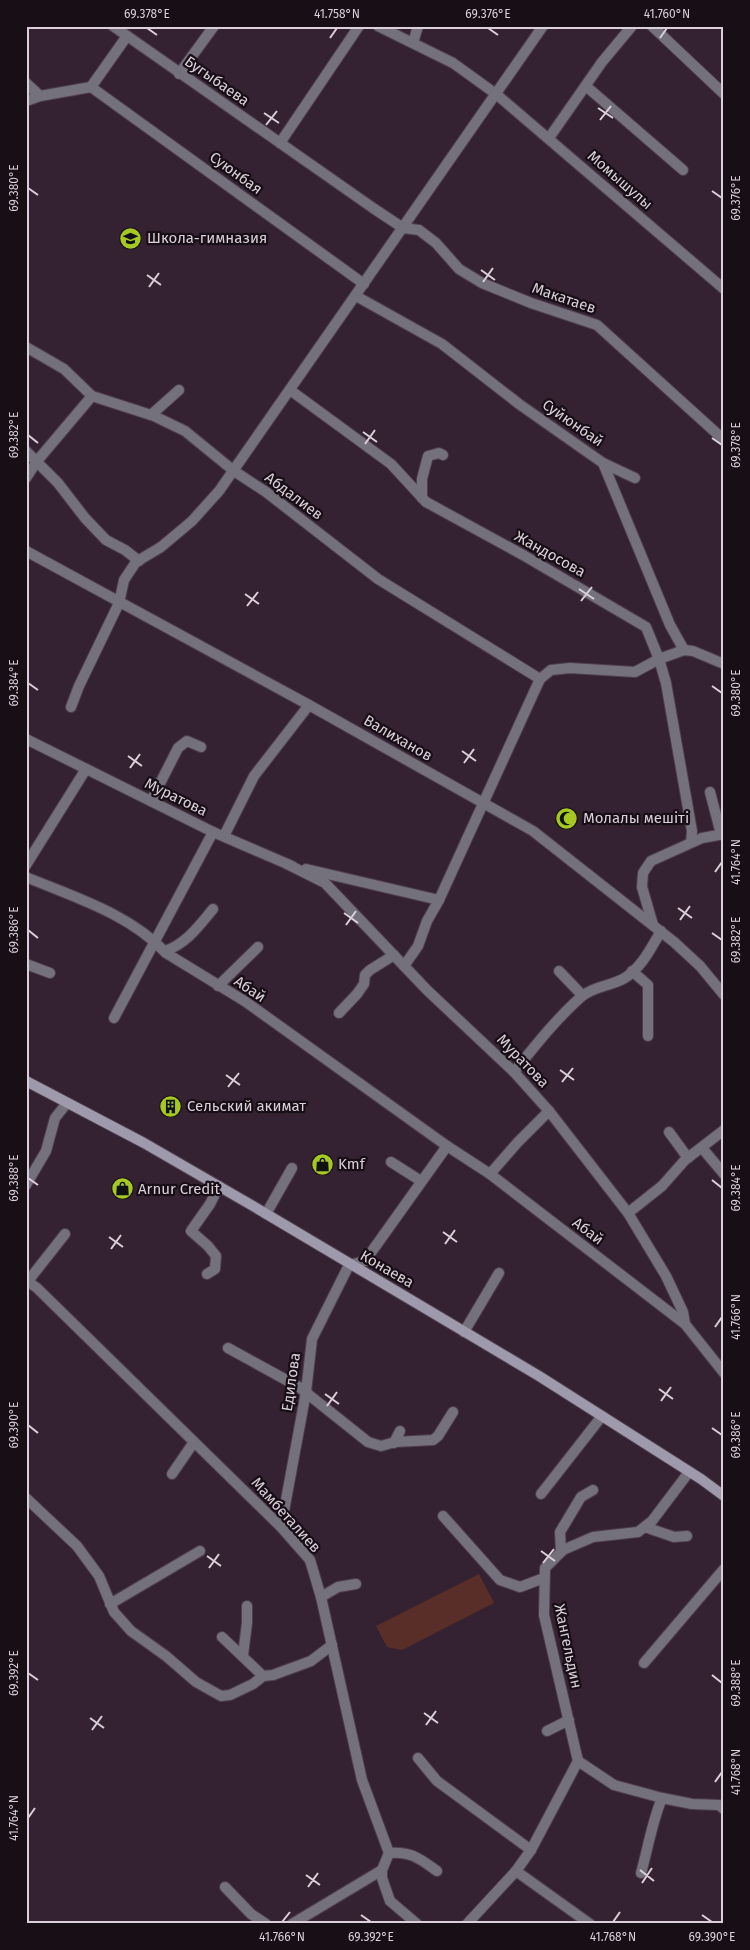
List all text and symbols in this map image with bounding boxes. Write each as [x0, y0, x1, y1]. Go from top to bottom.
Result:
text: 69.378°E [124, 7, 170, 21]
text: 41.758°N [314, 7, 360, 21]
text: 69.376°E [465, 7, 511, 21]
text: 41.760°N [644, 7, 690, 21]
street label: Бугыбаева [181, 52, 253, 110]
street label: Момышулы [584, 147, 656, 213]
street label: Суюнбая [206, 148, 266, 198]
text: 69.380°E [7, 164, 21, 212]
text: 69.376°E [729, 175, 743, 221]
school or university icon: Школа-гимназия [119, 226, 143, 250]
place label: Школа-гимназия [147, 229, 267, 247]
street label: Макатаев [530, 279, 598, 317]
street label: Суйюнбай [539, 395, 607, 451]
text: 69.382°E [7, 412, 21, 458]
text: 69.378°E [729, 422, 743, 468]
street label: Абдалиев [261, 468, 327, 524]
street label: Жандосова [511, 527, 589, 581]
text: 69.384°E [7, 659, 21, 707]
text: 69.380°E [729, 669, 743, 717]
street label: Валиханов [360, 711, 436, 765]
street label: Муратова [142, 774, 210, 820]
mosque icon: Молалы мешіті [555, 806, 579, 830]
place label: Молалы мешіті [583, 809, 689, 827]
text: 41.764°N [729, 839, 743, 885]
text: 69.386°E [7, 906, 21, 954]
text: 69.382°E [729, 917, 743, 963]
street label: Абай [231, 972, 269, 1006]
street label: Муратова [493, 1031, 553, 1091]
building icon: Сельский акимат [159, 1094, 183, 1118]
place label: Сельский акимат [187, 1097, 306, 1115]
shop icon: Kmf [310, 1152, 334, 1176]
text: 69.388°E [7, 1154, 21, 1202]
place label: Kmf [338, 1155, 366, 1173]
text: 69.384°E [729, 1164, 743, 1212]
shop icon: Arnur Credit [110, 1177, 134, 1201]
place label: Arnur Credit [138, 1180, 221, 1198]
street label: Абай [569, 1213, 607, 1249]
street label: Конаева [357, 1246, 417, 1292]
text: 41.766°N [729, 1294, 743, 1340]
street label: Едилова [278, 1351, 304, 1413]
text: 69.390°E [7, 1401, 21, 1449]
text: 69.386°E [729, 1411, 743, 1459]
street label: Мамбеталиев [248, 1474, 324, 1556]
street label: Жангельдин [550, 1602, 586, 1690]
text: 69.392°E [7, 1650, 21, 1696]
text: 69.388°E [729, 1659, 743, 1707]
text: 41.768°N [729, 1749, 743, 1795]
text: 41.764°N [7, 1795, 21, 1841]
text: 41.766°N [259, 1930, 305, 1944]
text: 69.392°E [348, 1930, 394, 1944]
text: 41.768°N [590, 1930, 636, 1944]
text: 69.390°E [688, 1930, 736, 1944]

